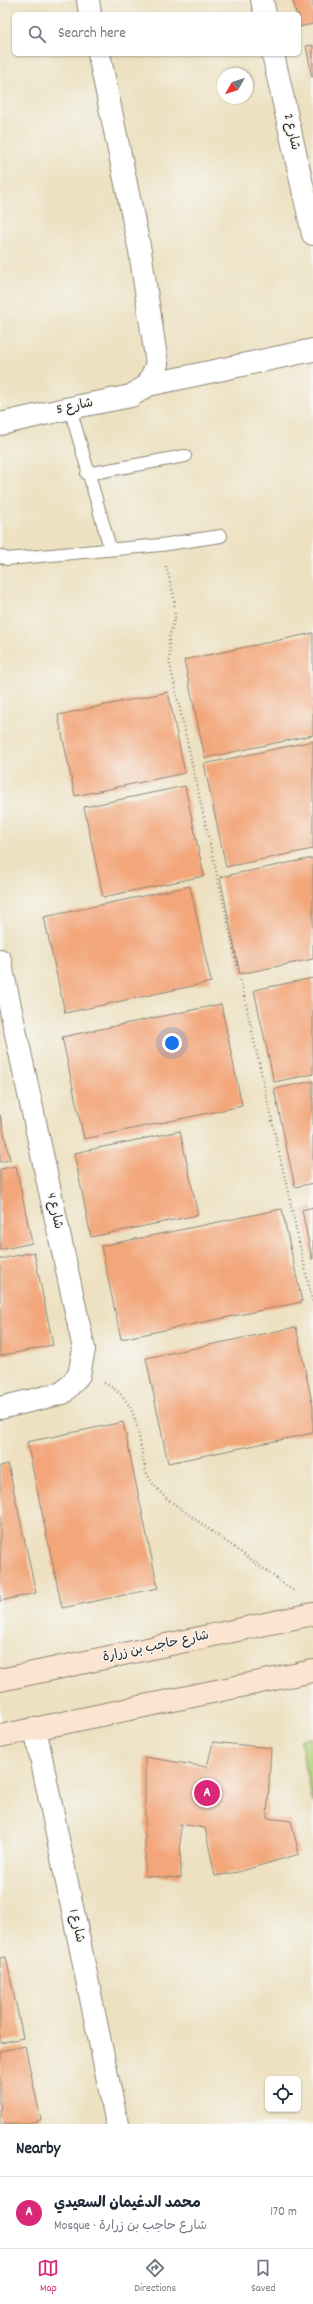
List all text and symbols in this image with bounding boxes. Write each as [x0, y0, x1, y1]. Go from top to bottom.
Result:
search box [12, 12, 301, 56]
icon: search [26, 23, 48, 45]
text: Search here [58, 23, 126, 45]
north arrow [217, 68, 253, 104]
street label: شارع 2 [278, 112, 304, 152]
street label: شارع 5 [55, 394, 95, 420]
your location [162, 1033, 182, 1053]
street label: شارع 4 [41, 1191, 67, 1231]
street label: شارع حاجب بن زرارة [101, 1626, 211, 1668]
pin: A [194, 1778, 220, 1808]
street label: شارع 1 [63, 1907, 89, 1945]
map controls [265, 2076, 301, 2112]
button: locate [265, 2076, 301, 2112]
text: Nearby [16, 2138, 60, 2162]
text: محمد الدغيمان السعيدي [54, 2193, 201, 2215]
text: A [25, 2203, 33, 2222]
text: 170 m [270, 2203, 297, 2222]
text: Mosque · شارع حاجب بن زرارة [54, 2217, 207, 2236]
tab: Map [37, 2257, 59, 2297]
tab: Directions [134, 2257, 176, 2297]
tab: Saved [251, 2257, 276, 2297]

